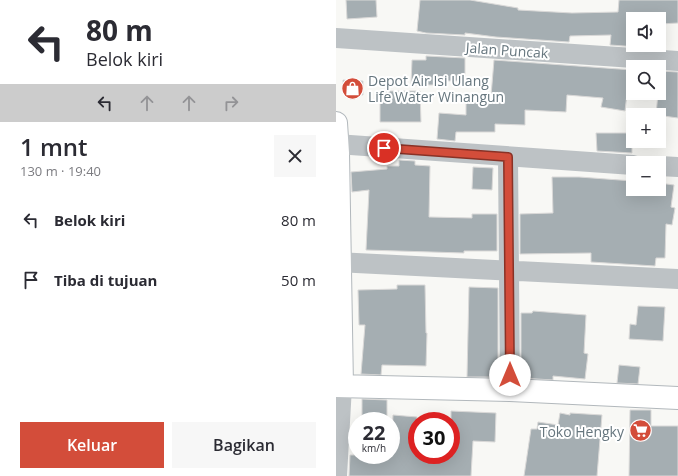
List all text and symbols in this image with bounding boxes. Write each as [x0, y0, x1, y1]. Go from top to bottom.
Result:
text: 80 m [86, 11, 153, 49]
map controls [626, 12, 666, 196]
button: sound [626, 12, 666, 52]
icon: left [20, 16, 72, 68]
street label: Jalan Puncak [463, 38, 549, 62]
text: Belok kiri [86, 47, 163, 71]
button: search [626, 60, 666, 100]
place label: Depot Air Isi Ulang Life Water Winangun [368, 71, 504, 106]
shop icon: Depot Air Isi Ulang Life Water Winangun [340, 75, 366, 101]
icon: left [94, 92, 116, 114]
icon: ahead [136, 92, 158, 114]
icon: ahead [178, 92, 200, 114]
icon: right [220, 92, 242, 114]
button: + [626, 108, 666, 148]
text: 1 mnt [20, 130, 88, 163]
pin [367, 131, 401, 165]
button: close [274, 135, 316, 177]
icon: arrive [373, 137, 395, 159]
button: − [626, 156, 666, 196]
text: 130 m · 19:40 [20, 162, 101, 180]
icon: left [20, 209, 42, 231]
text: Belok kiri [54, 210, 125, 230]
text: 80 m [281, 210, 316, 230]
icon: arrive [20, 269, 42, 291]
text: Tiba di tujuan [54, 270, 157, 290]
text: 50 m [281, 270, 316, 290]
position arrow [489, 354, 531, 396]
speed limit sign: 30 [408, 412, 460, 464]
supermarket icon: Toko Hengky [627, 418, 653, 444]
text: 22 [363, 419, 385, 446]
button: Keluar [20, 422, 164, 468]
button: Bagikan [172, 422, 316, 468]
place label: Toko Hengky [540, 422, 625, 441]
text: km/h [362, 441, 386, 455]

